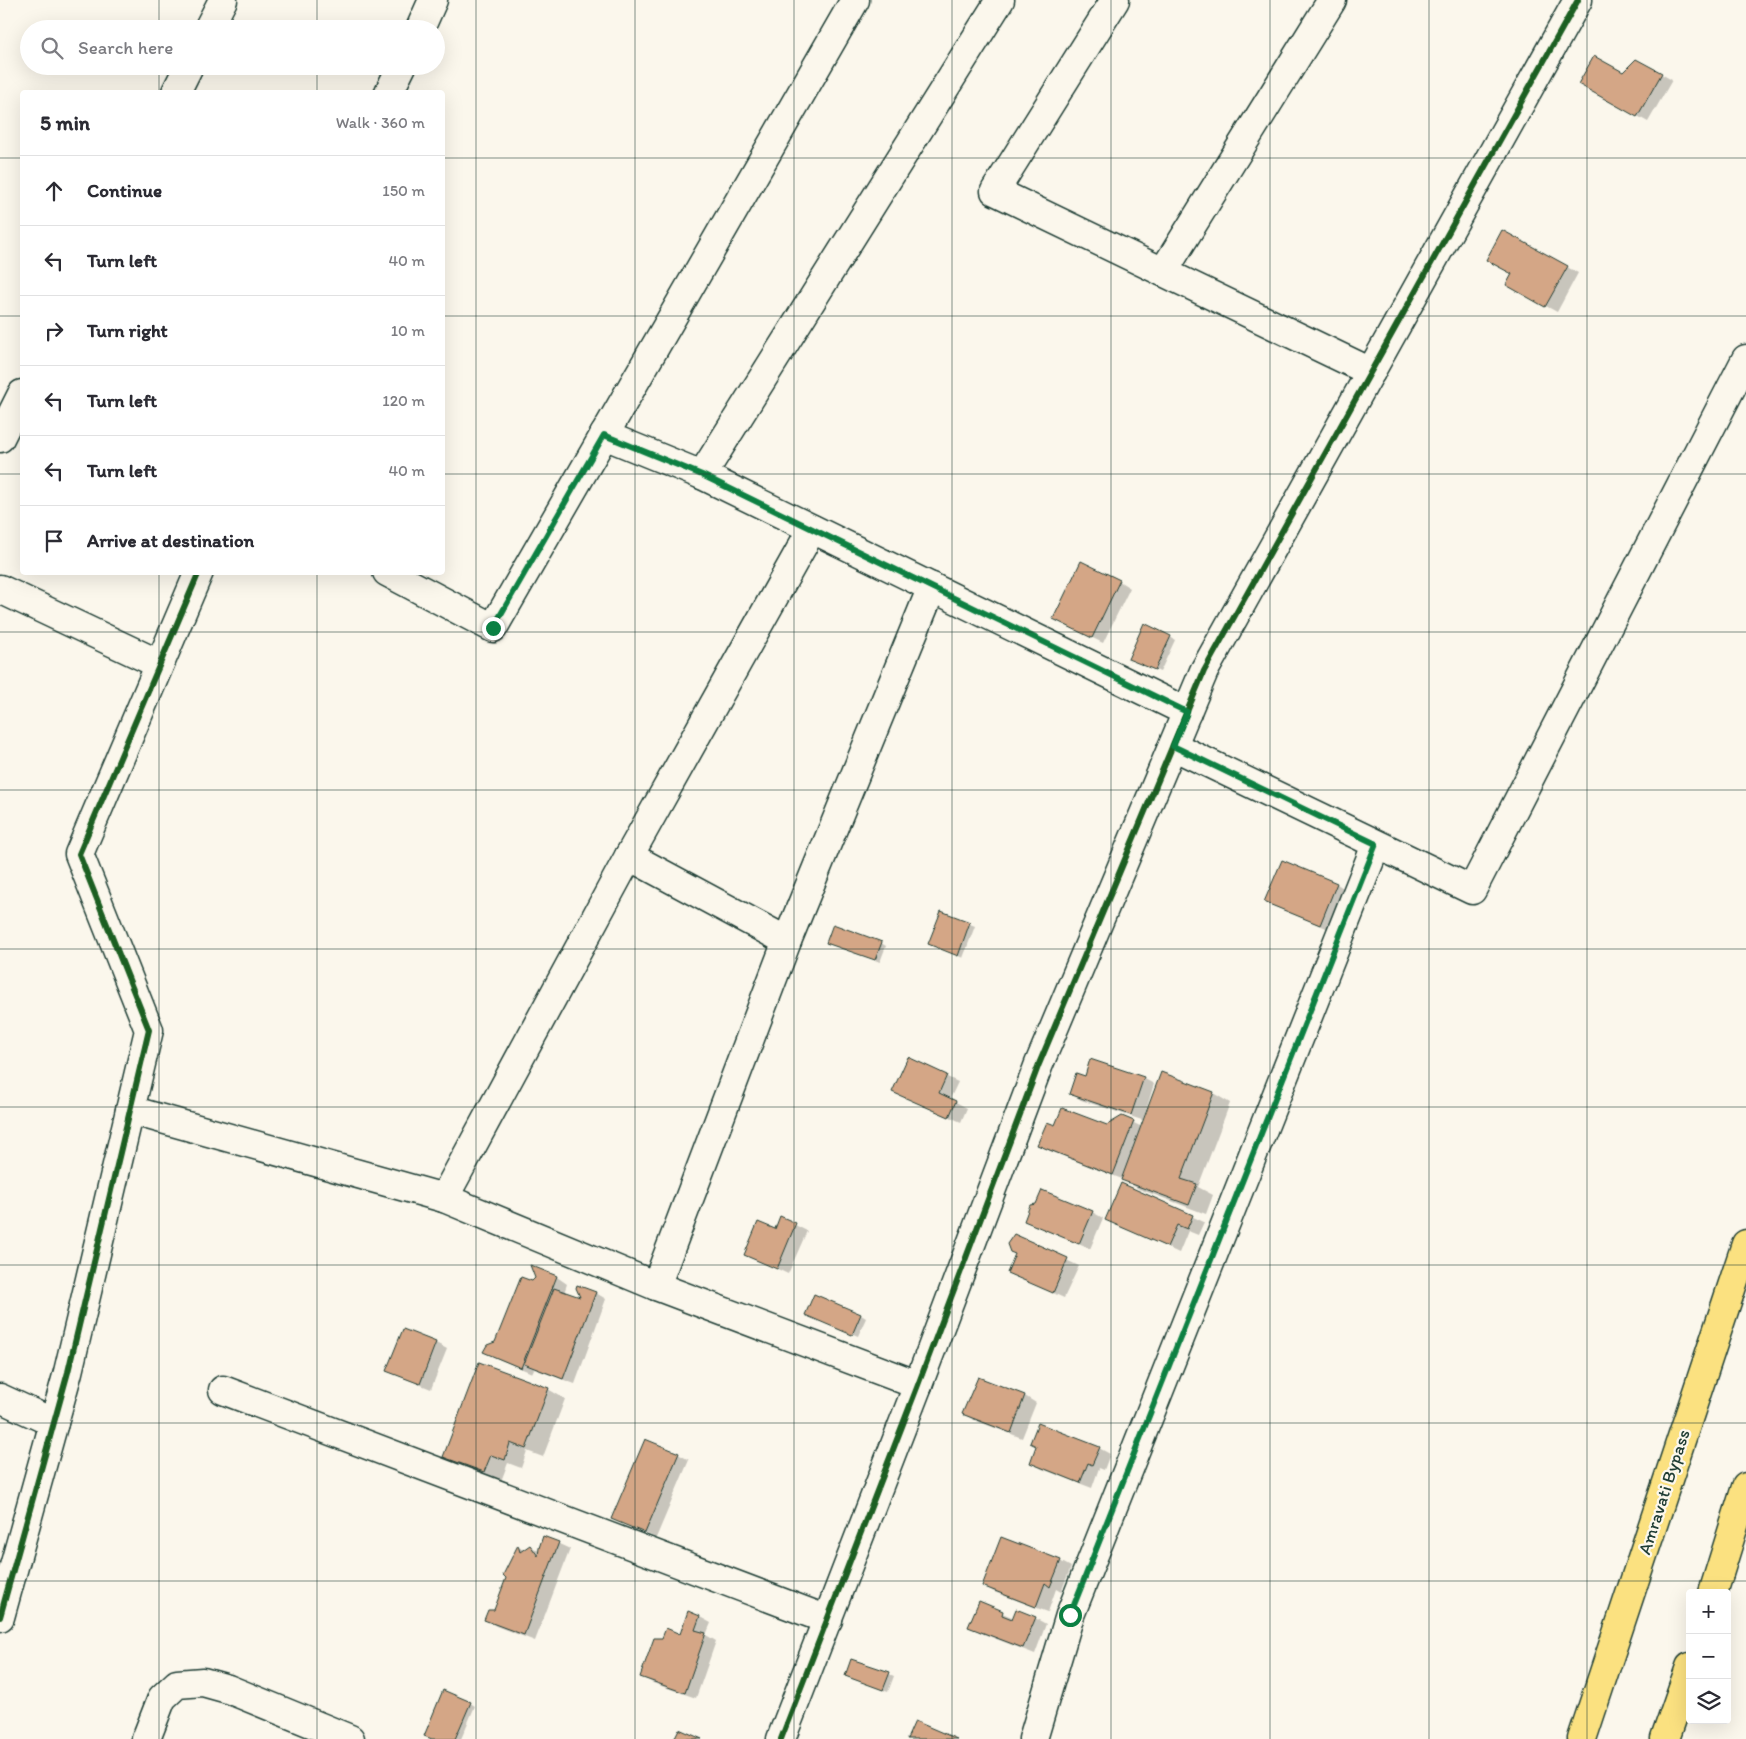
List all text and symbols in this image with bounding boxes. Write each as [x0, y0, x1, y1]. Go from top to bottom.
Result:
search box [20, 20, 445, 75]
icon: search [38, 34, 66, 62]
text: Search here [78, 36, 173, 59]
text: 5 min [40, 110, 90, 135]
text: Walk · 360 m [336, 113, 425, 132]
icon: ahead [40, 177, 68, 205]
text: Continue [87, 179, 162, 202]
text: 150 m [382, 181, 425, 200]
icon: left [40, 247, 68, 275]
text: Turn left [87, 249, 157, 272]
text: 40 m [388, 251, 425, 270]
icon: right [40, 317, 68, 345]
text: Turn right [87, 319, 168, 342]
text: 10 m [391, 321, 425, 340]
icon: left [40, 387, 68, 415]
text: Turn left [87, 389, 157, 412]
text: 120 m [382, 391, 425, 410]
icon: left [40, 457, 68, 485]
text: Turn left [87, 459, 157, 482]
text: 40 m [388, 461, 425, 480]
icon: arrive [40, 527, 68, 555]
text: Arrive at destination [87, 529, 254, 552]
route end [482, 617, 505, 640]
street label: Amravati Bypass [1633, 1427, 1695, 1557]
map controls [1686, 1589, 1731, 1724]
button: + [1686, 1589, 1731, 1634]
route start [1059, 1604, 1082, 1627]
button: − [1686, 1634, 1731, 1679]
button: layers [1686, 1679, 1731, 1724]

